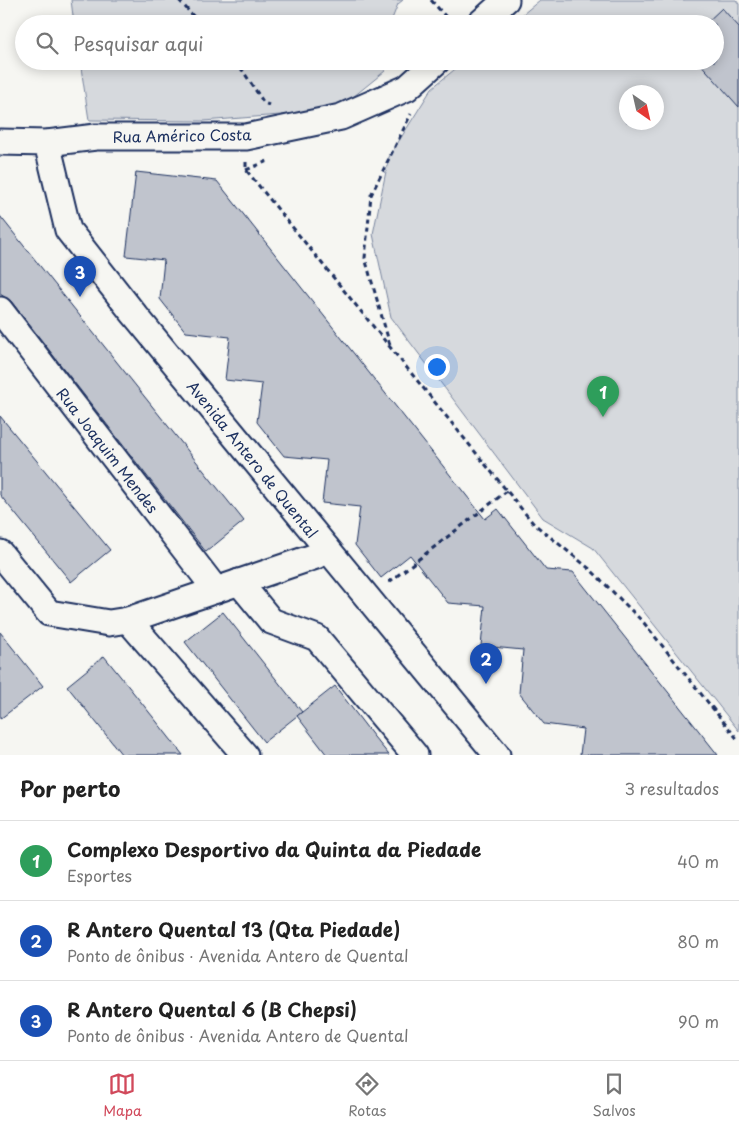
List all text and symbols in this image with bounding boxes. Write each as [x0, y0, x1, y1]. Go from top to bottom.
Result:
search box [15, 15, 724, 70]
icon: search [33, 29, 61, 57]
text: Pesquisar aqui [73, 29, 203, 57]
north arrow [619, 85, 664, 130]
street label: Rua Américo Costa [112, 122, 252, 148]
pin: 3 [64, 256, 96, 297]
your location [424, 354, 450, 380]
street label: Avenida Antero de Quental [182, 375, 324, 543]
pin: 1 [587, 376, 619, 417]
street label: Rua Joaquim Mendes [52, 382, 164, 518]
pin: 2 [470, 643, 502, 684]
text: Por perto [20, 772, 120, 804]
text: 3 resultados [624, 776, 719, 800]
text: Complexo Desportivo da Quinta da Piedade [67, 835, 481, 863]
text: 1 [32, 849, 40, 873]
text: 40 m [677, 849, 719, 873]
text: Esportes [67, 863, 132, 887]
text: R Antero Quental 13 (Qta Piedade) [67, 915, 400, 943]
text: 2 [30, 929, 42, 953]
text: 80 m [677, 929, 719, 953]
text: Ponto de ônibus · Avenida Antero de Quental [67, 943, 408, 967]
text: R Antero Quental 6 (B Chepsi) [67, 995, 357, 1023]
text: 3 [31, 1009, 41, 1033]
text: 90 m [678, 1009, 719, 1033]
text: Ponto de ônibus · Avenida Antero de Quental [67, 1023, 408, 1047]
tab: Mapa [103, 1070, 142, 1121]
tab: Rotas [348, 1070, 386, 1121]
tab: Salvos [593, 1070, 636, 1121]

